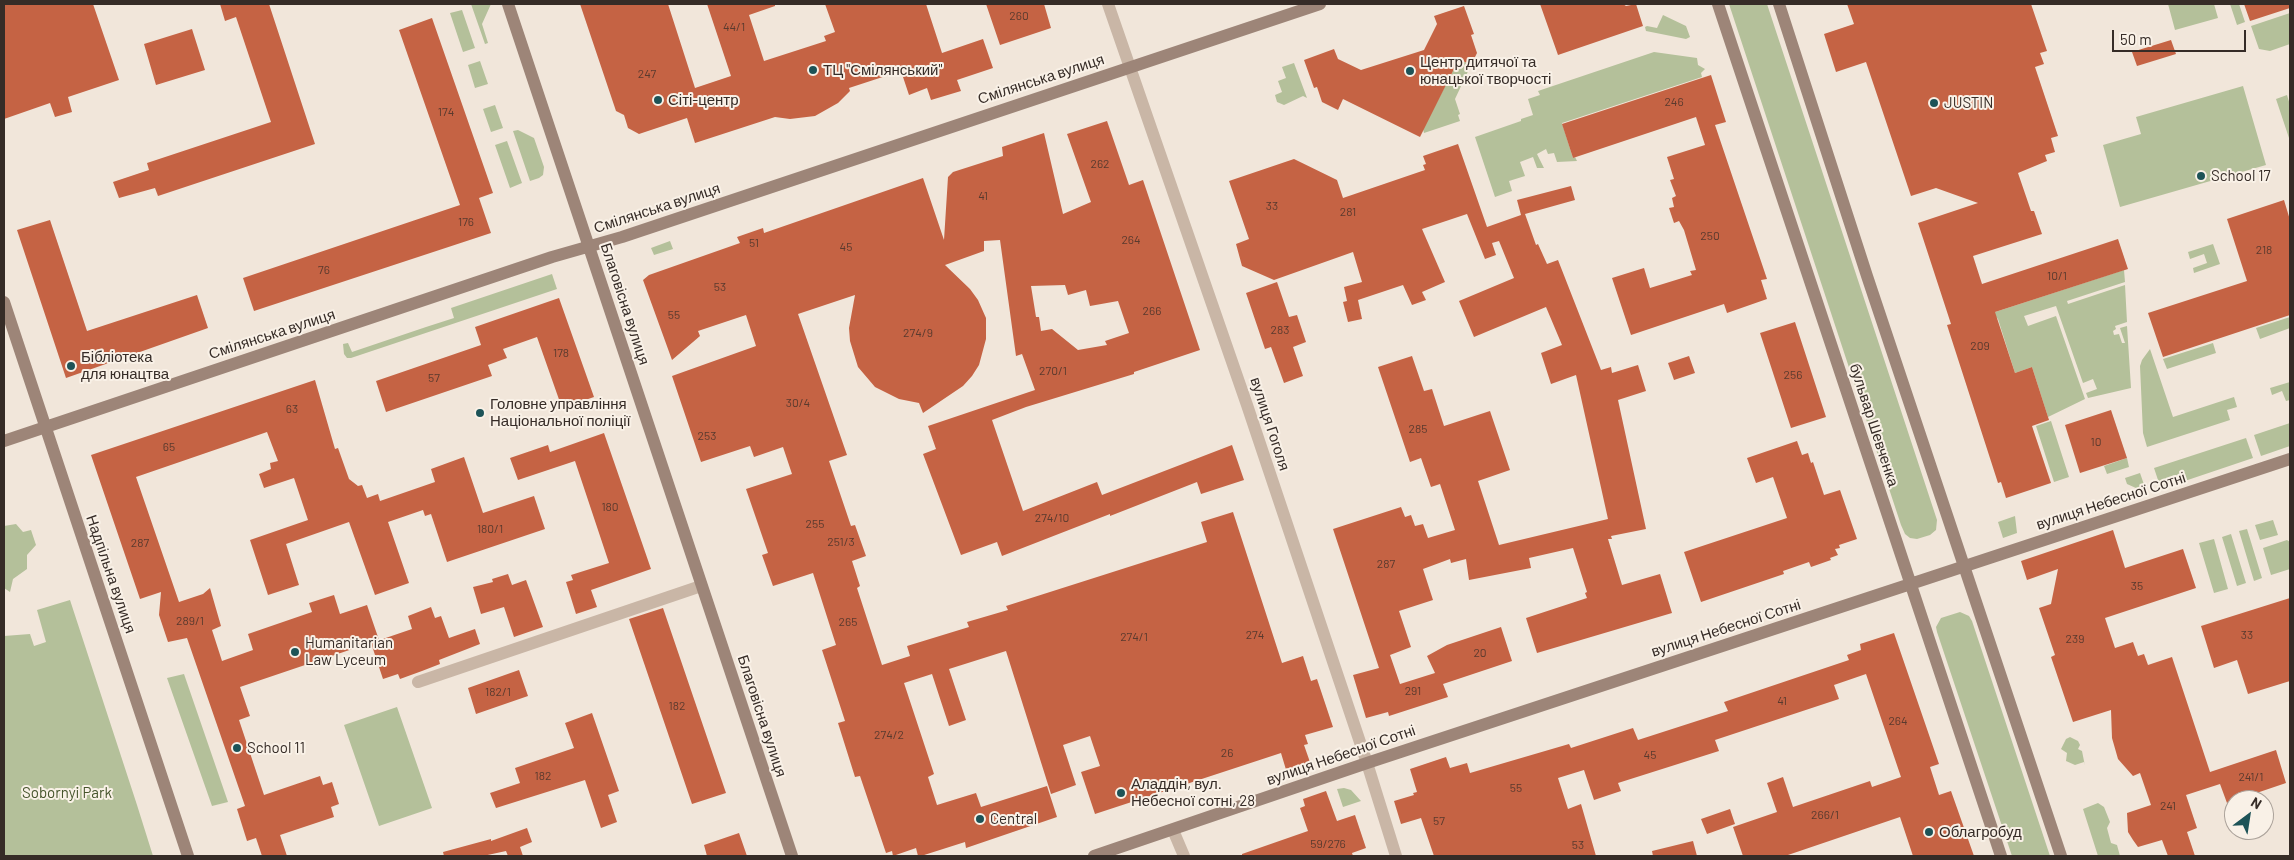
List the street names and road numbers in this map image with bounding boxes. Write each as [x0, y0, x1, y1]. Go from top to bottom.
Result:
street label: Смілянська вулиця [976, 50, 1106, 108]
street label: Смілянська вулиця [592, 179, 722, 237]
street label: Благовісна вулиця [597, 241, 653, 367]
street label: Смілянська вулиця [207, 305, 337, 363]
street label: бульвар Шевченка [1846, 361, 1902, 489]
street label: вулиця Гоголя [1246, 375, 1294, 473]
street label: вулиця Небесної Сотні [2034, 468, 2188, 534]
street label: Надпільна вулиця [82, 512, 140, 636]
street label: вулиця Небесної Сотні [1649, 595, 1803, 661]
street label: Благовісна вулиця [734, 653, 790, 779]
street label: вулиця Небесної Сотні [1264, 721, 1418, 789]

